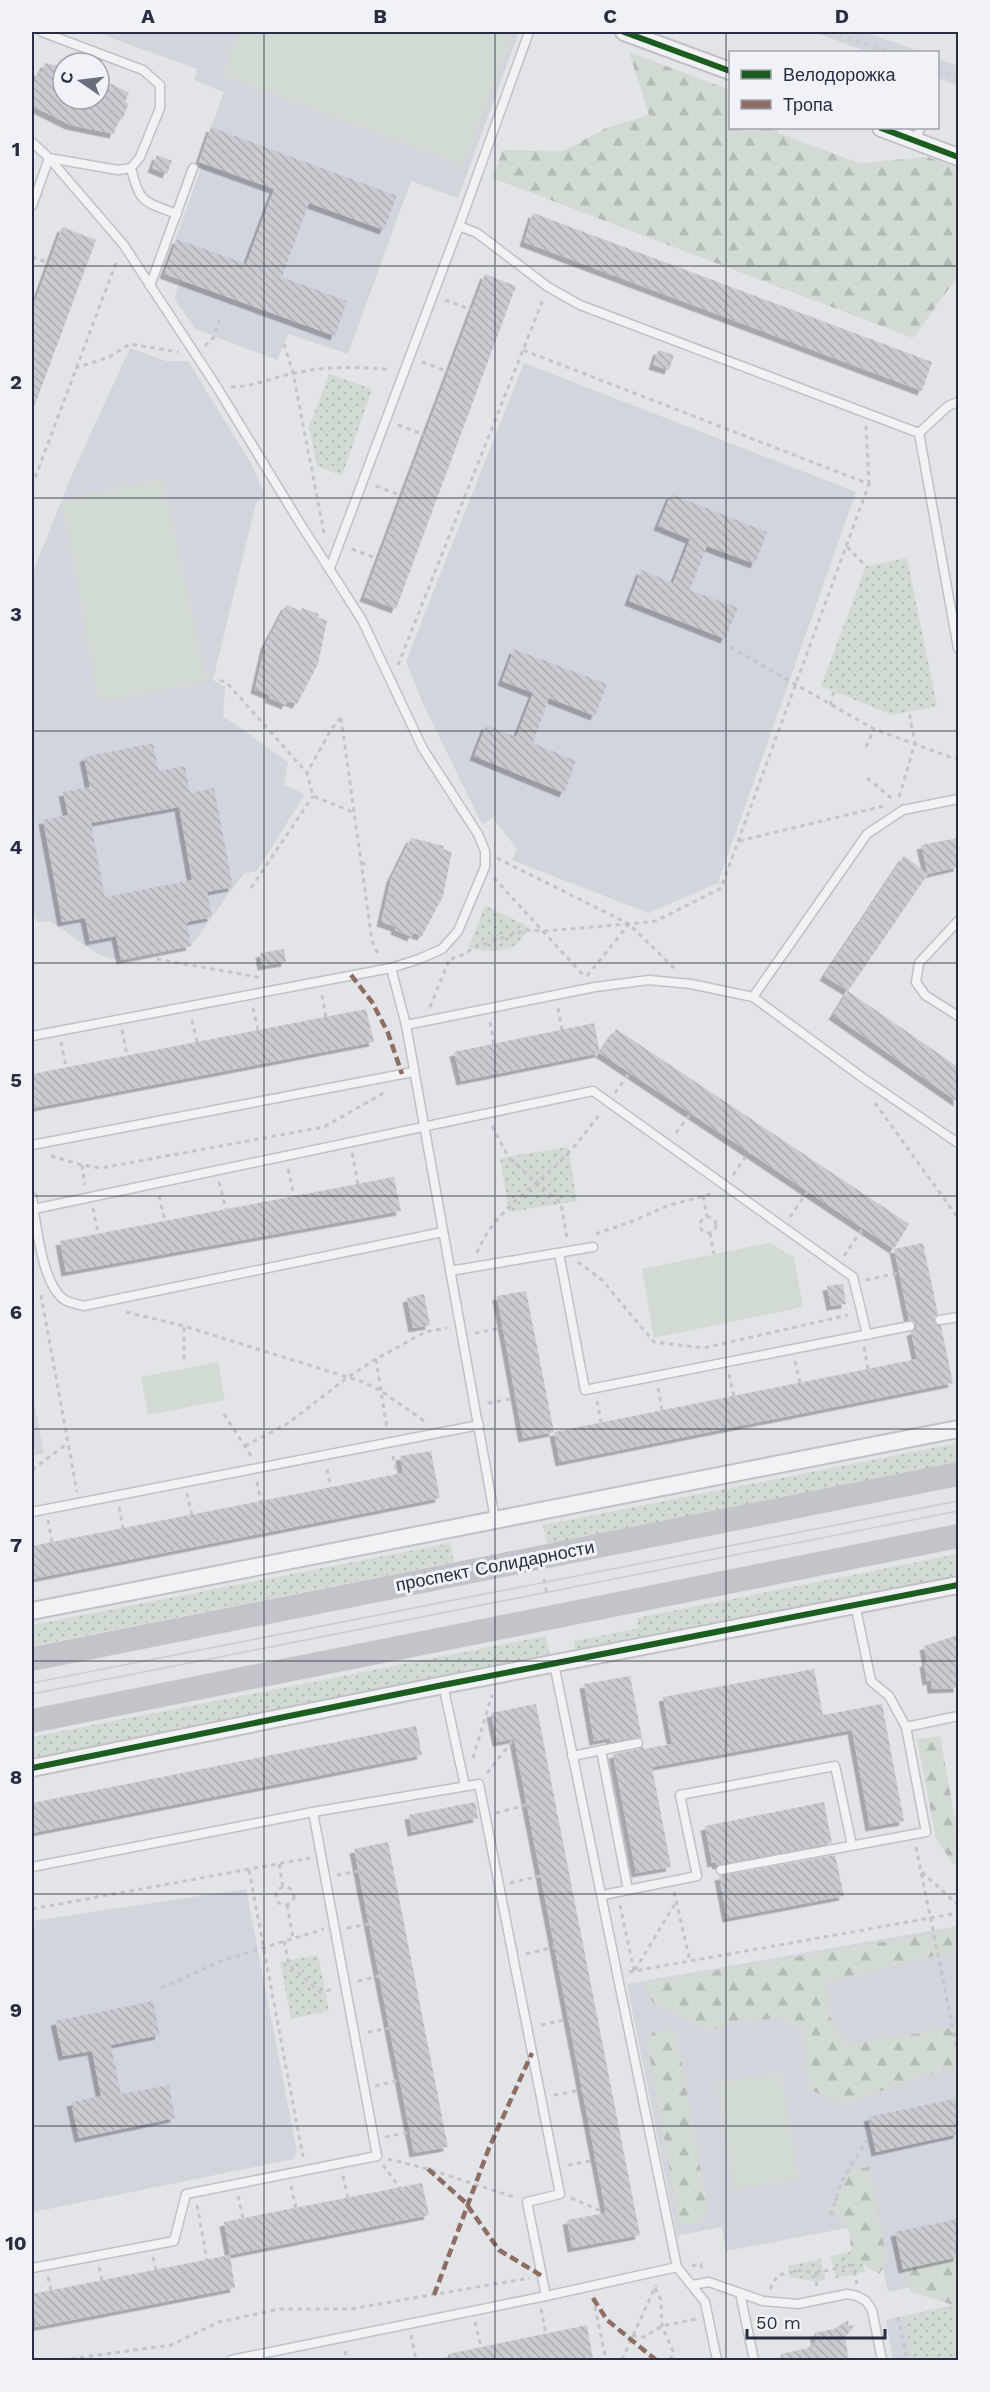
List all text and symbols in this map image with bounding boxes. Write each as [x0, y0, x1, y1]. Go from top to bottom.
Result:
text: A [141, 4, 155, 28]
text: B [373, 4, 387, 28]
text: C [603, 4, 617, 28]
text: D [835, 4, 849, 28]
north arrow [51, 51, 111, 111]
legend [729, 51, 939, 129]
text: Велодорожка [783, 64, 896, 85]
text: С [56, 69, 78, 85]
text: Тропа [783, 94, 834, 115]
text: 1 [12, 137, 20, 161]
text: 2 [10, 370, 22, 394]
text: 3 [10, 602, 22, 626]
text: 4 [10, 835, 23, 859]
text: 5 [10, 1068, 22, 1092]
text: 6 [10, 1300, 22, 1324]
text: 7 [10, 1533, 22, 1557]
street label: проспект Солидарности [394, 1536, 596, 1595]
text: 8 [10, 1765, 22, 1789]
text: 9 [10, 1998, 22, 2022]
text: 10 [5, 2231, 27, 2255]
scale bar [747, 2302, 885, 2340]
text: 50 m [756, 2312, 801, 2333]

